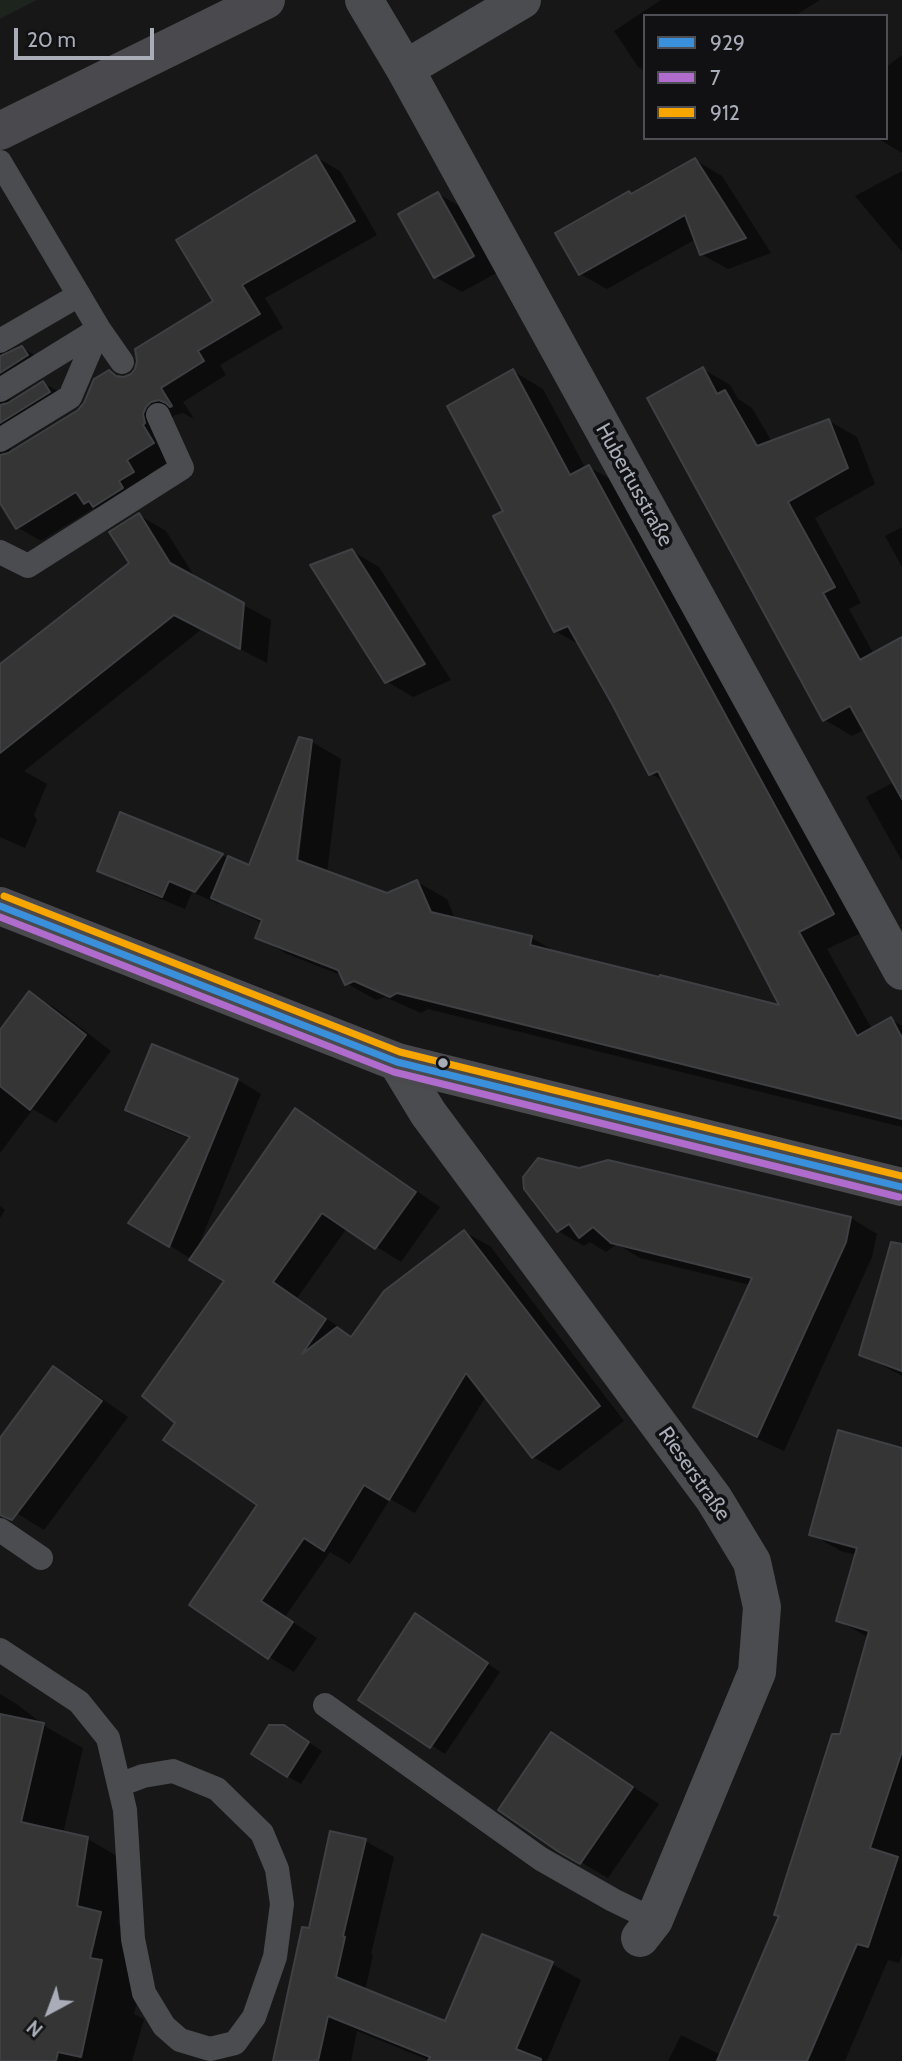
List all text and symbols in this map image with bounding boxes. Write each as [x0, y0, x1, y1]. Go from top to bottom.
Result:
scale bar [18, 14, 158, 58]
legend [643, 14, 888, 140]
text: 20 m [27, 27, 76, 52]
text: 929 [710, 30, 745, 55]
text: 7 [710, 65, 721, 90]
text: 912 [710, 100, 740, 125]
street label: Hubertusstraße [590, 419, 678, 551]
unlabelled marker [436, 1056, 450, 1070]
street label: Rieserstraße [652, 1422, 736, 1526]
north arrow [14, 1977, 84, 2047]
text: N [22, 2015, 48, 2041]

